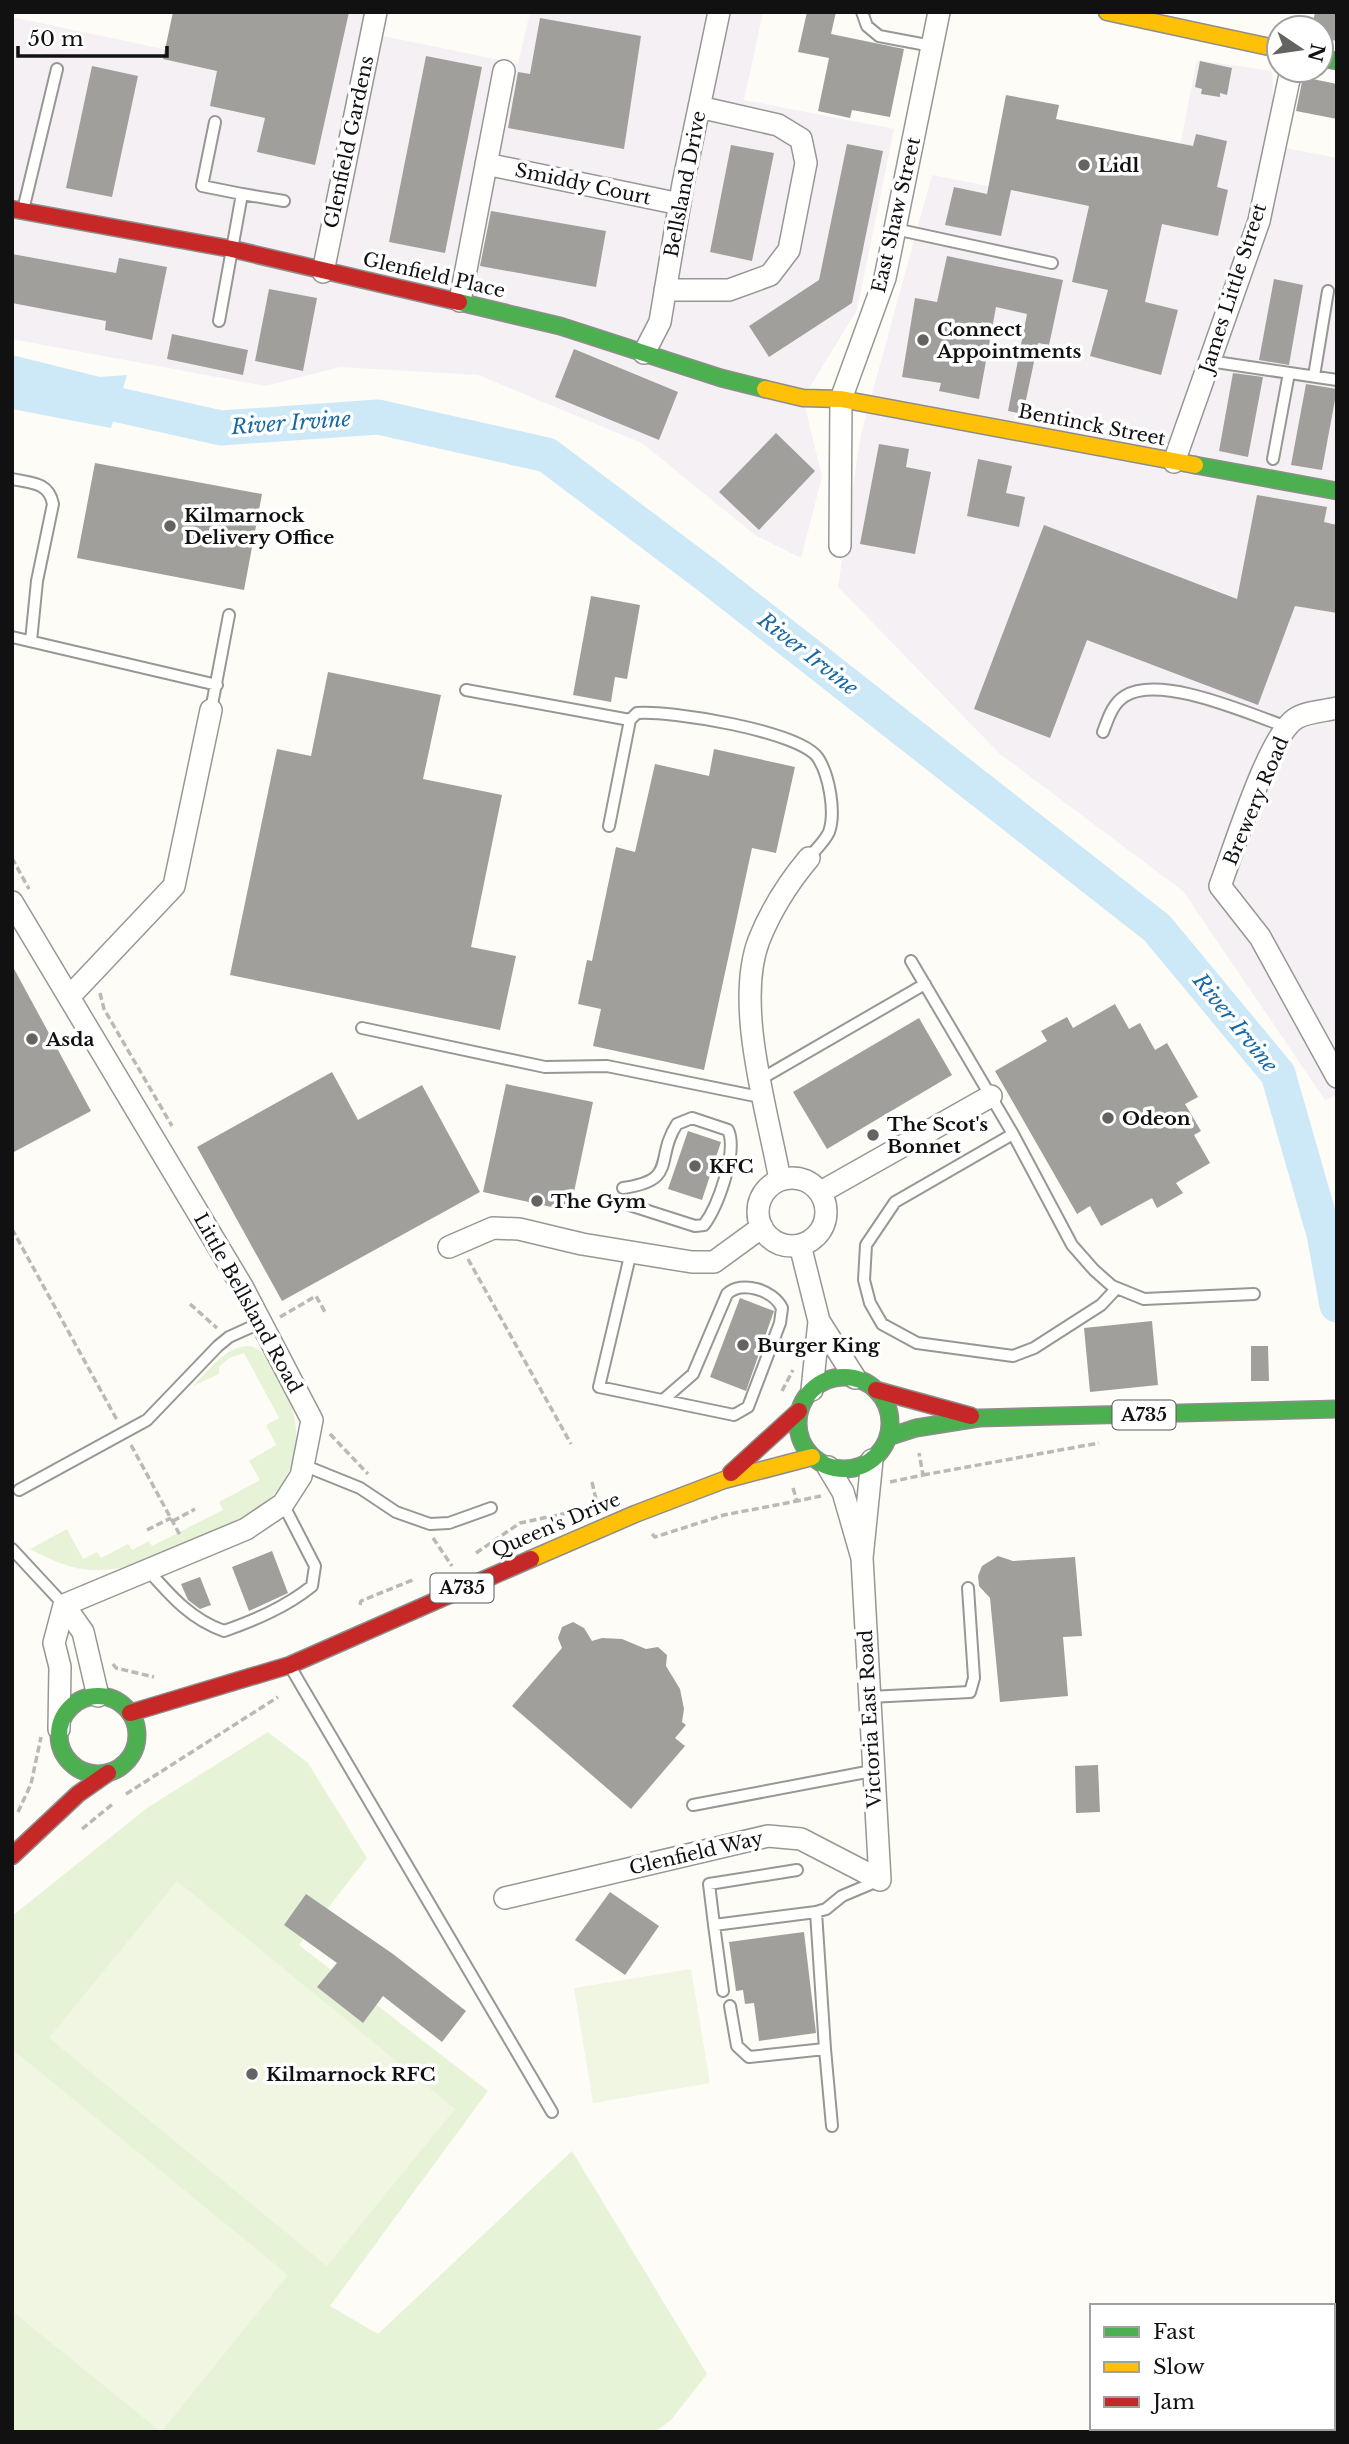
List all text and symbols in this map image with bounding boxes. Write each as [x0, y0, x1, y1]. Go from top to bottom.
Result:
scale bar [18, 14, 166, 58]
north arrow [1265, 14, 1335, 84]
text: 50 m [28, 26, 84, 52]
text: N [1303, 41, 1329, 64]
street label: Glenfield Gardens [319, 54, 379, 230]
street label: Bellsland Drive [660, 109, 710, 259]
street label: East Shaw Street [867, 134, 925, 295]
place label: Lidl [1098, 154, 1139, 177]
marker: Lidl [1076, 157, 1092, 173]
street label: Smiddy Court [513, 158, 654, 210]
street label: James Little Street [1194, 199, 1272, 379]
street label: Glenfield Place [361, 247, 507, 303]
place label: Connect Appointments [936, 318, 1082, 363]
marker: Connect Appointments [915, 332, 931, 348]
street label: Bentinck Street [1016, 399, 1168, 451]
water label: River Irvine [229, 406, 352, 440]
place label: Kilmarnock Delivery Office [184, 504, 334, 549]
marker: Kilmarnock Delivery Office [162, 518, 178, 534]
water label: River Irvine [752, 606, 864, 701]
street label: Brewery Road [1219, 733, 1294, 869]
water label: River Irvine [1187, 968, 1283, 1078]
place label: Asda [45, 1028, 94, 1051]
marker: Asda [24, 1031, 40, 1047]
place label: Odeon [1122, 1107, 1191, 1130]
marker: Odeon [1100, 1110, 1116, 1126]
place label: The Scot's Bonnet [887, 1113, 988, 1158]
marker: The Scot's Bonnet [865, 1127, 881, 1143]
place label: KFC [709, 1155, 753, 1178]
marker: KFC [687, 1158, 703, 1174]
place label: The Gym [551, 1190, 646, 1213]
marker: The Gym [529, 1193, 545, 1209]
street label: Little Bellsland Road [189, 1209, 307, 1397]
place label: Burger King [757, 1334, 881, 1357]
marker: Burger King [735, 1337, 751, 1353]
road number: A735 [1112, 1400, 1176, 1430]
street label: Queen's Drive [488, 1488, 624, 1562]
road number: A735 [430, 1574, 494, 1602]
street label: Victoria East Road [854, 1629, 886, 1810]
street label: Glenfield Way [627, 1826, 765, 1880]
place label: Kilmarnock RFC [266, 2063, 435, 2086]
marker: Kilmarnock RFC [244, 2066, 260, 2082]
legend [1090, 2304, 1335, 2430]
text: Fast [1153, 2319, 1195, 2345]
text: Slow [1153, 2354, 1205, 2380]
text: Jam [1150, 2389, 1195, 2415]

